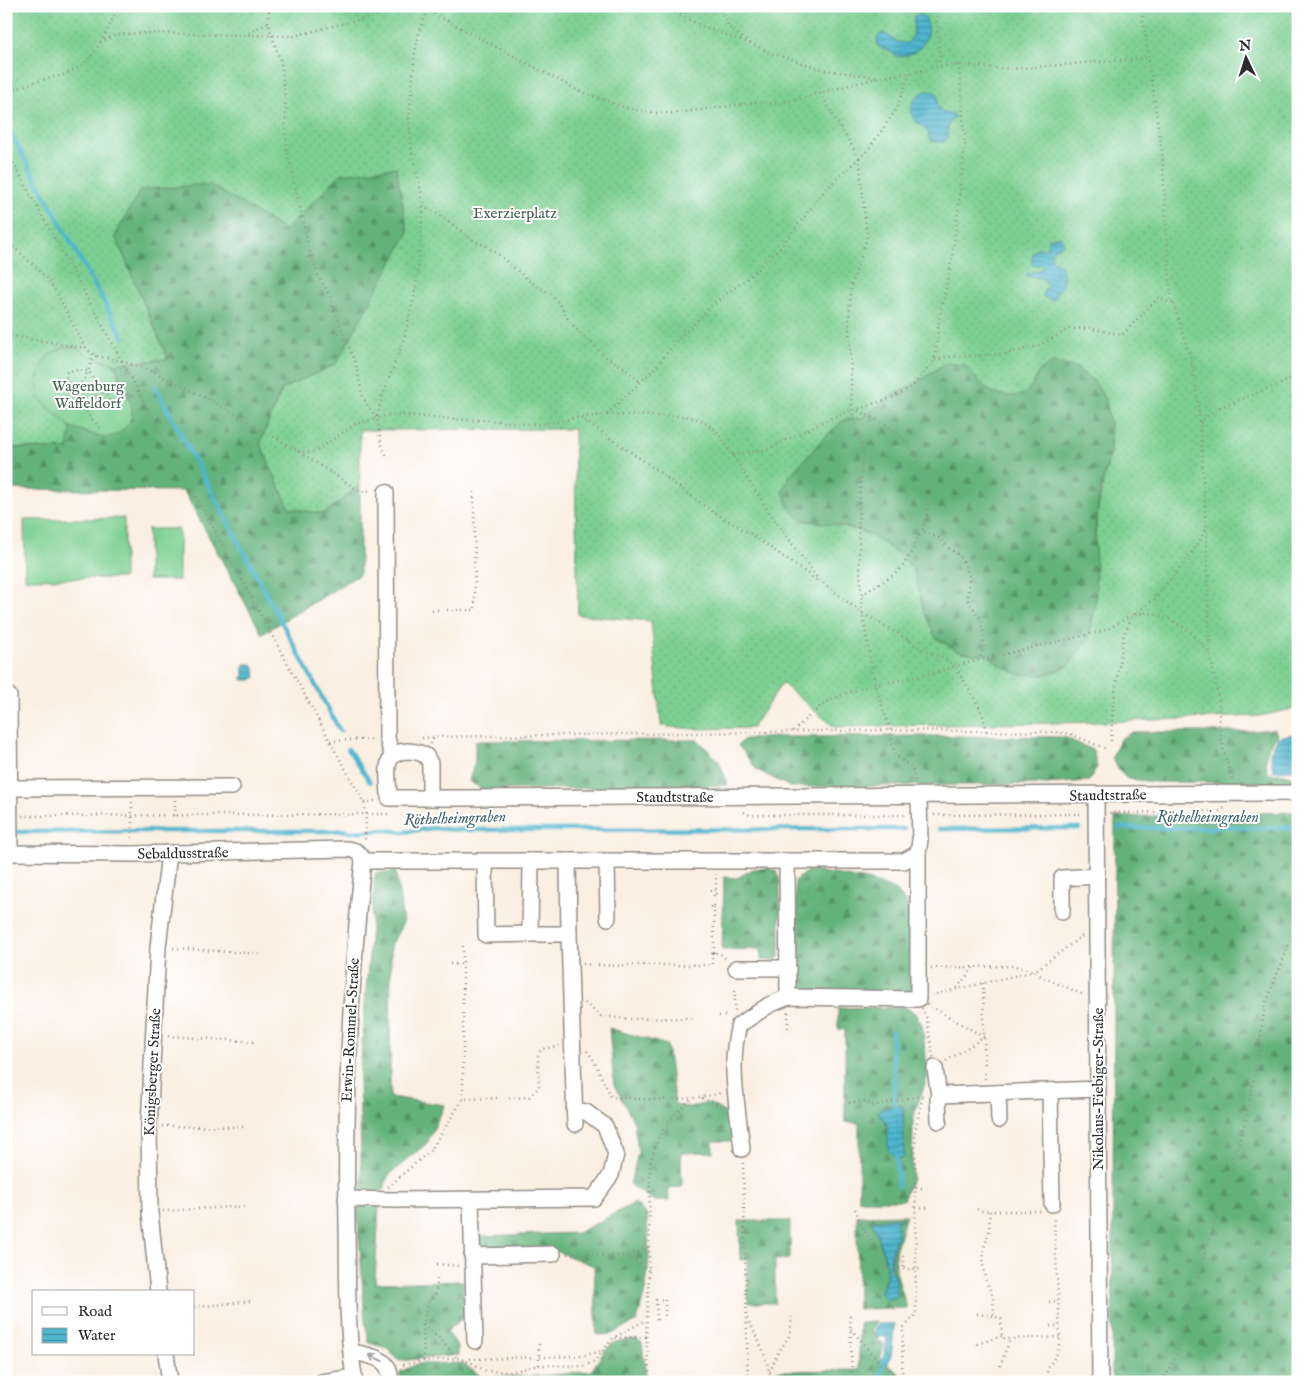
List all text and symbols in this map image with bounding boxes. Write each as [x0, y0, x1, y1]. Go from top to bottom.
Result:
north arrow [1222, 32, 1272, 82]
text: N [1237, 37, 1252, 55]
park label: Exerzierplatz [473, 204, 557, 223]
park label: Wagenburg Waffeldorf [52, 377, 125, 413]
street label: Staudtstraße [1069, 785, 1147, 806]
street label: Staudtstraße [636, 788, 714, 807]
water label: Röthelheimgraben [404, 807, 507, 831]
water label: Röthelheimgraben [1157, 808, 1259, 828]
street label: Sebaldusstraße [137, 843, 229, 864]
street label: Erwin-Rommel-Straße [337, 957, 364, 1103]
street label: Königsberger Straße [140, 1008, 165, 1136]
street label: Nikolaus-Fiebiger-Straße [1089, 1008, 1108, 1170]
legend [32, 1290, 195, 1356]
text: Road [78, 1302, 113, 1321]
text: Water [78, 1326, 116, 1345]
one-way arrow [369, 1353, 384, 1363]

